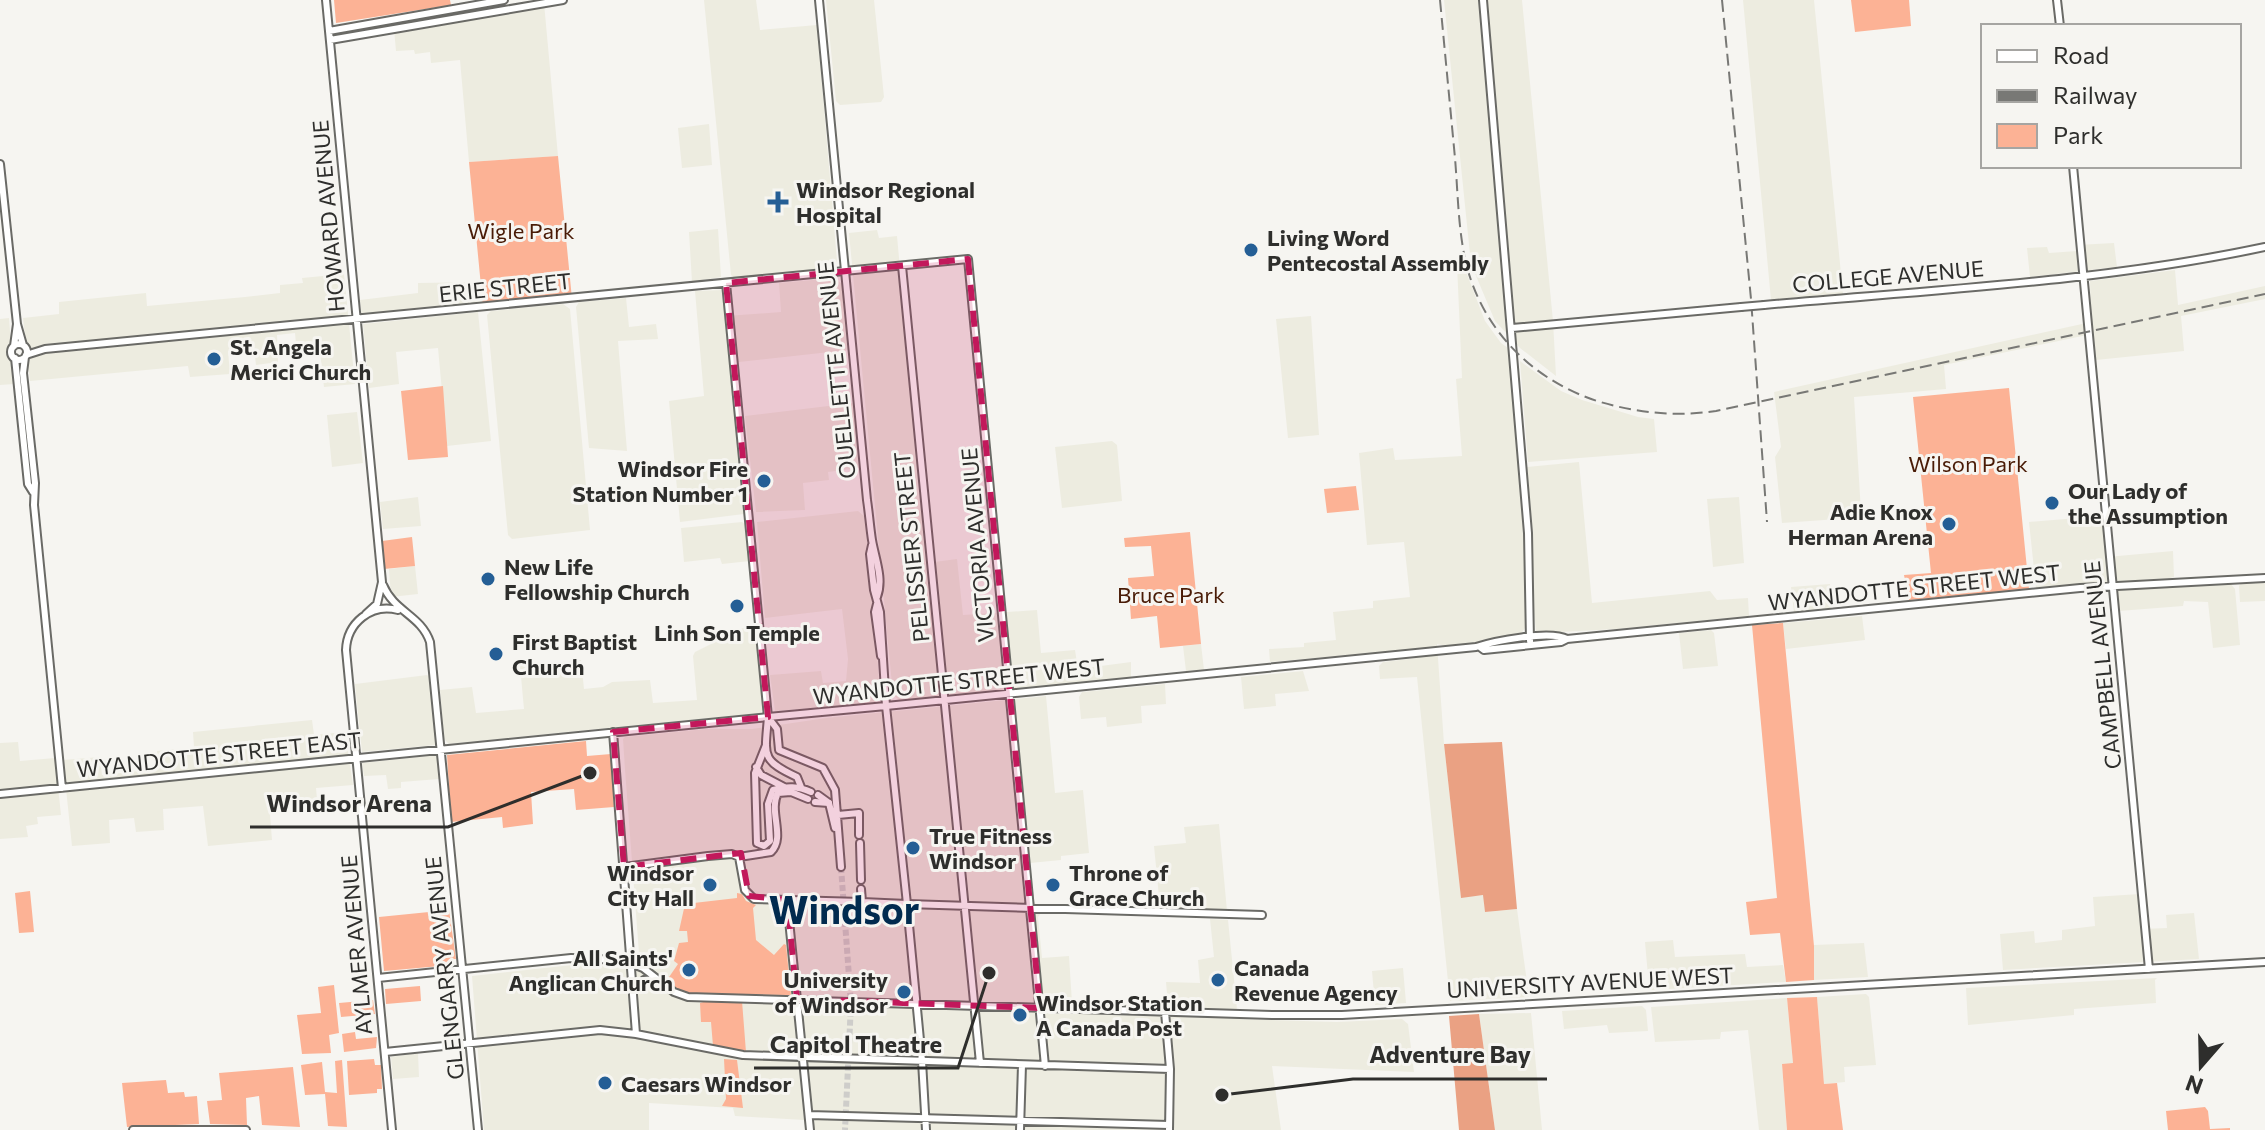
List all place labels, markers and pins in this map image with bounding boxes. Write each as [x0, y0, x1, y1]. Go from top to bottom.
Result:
place label: Windsor Regional Hospital [796, 176, 975, 228]
marker: Windsor Regional Hospital [767, 191, 789, 213]
place label: Living Word Pentecostal Assembly [1267, 224, 1489, 276]
marker: Living Word Pentecostal Assembly [1242, 241, 1260, 259]
place label: St. Angela Merici Church [230, 333, 371, 385]
marker: St. Angela Merici Church [205, 350, 223, 368]
place label: Windsor Fire Station Number 1 [573, 455, 748, 507]
marker: Windsor Fire Station Number 1 [755, 472, 773, 490]
place label: Our Lady of the Assumption [2068, 477, 2228, 529]
marker: Our Lady of the Assumption [2043, 494, 2061, 512]
place label: Adie Knox Herman Arena [1788, 498, 1934, 550]
marker: Adie Knox Herman Arena [1940, 515, 1958, 533]
place label: New Life Fellowship Church [504, 553, 690, 605]
marker: New Life Fellowship Church [479, 570, 497, 588]
marker: Linh Son Temple [728, 597, 746, 615]
place label: Linh Son Temple [654, 619, 820, 646]
place label: First Baptist Church [512, 628, 637, 680]
marker: First Baptist Church [487, 645, 505, 663]
callout: Windsor Arena [250, 779, 448, 827]
place label: True Fitness Windsor [929, 822, 1052, 874]
marker: True Fitness Windsor [904, 839, 922, 857]
place label: Windsor City Hall [607, 859, 694, 911]
place label: Throne of Grace Church [1069, 859, 1204, 911]
marker: Windsor City Hall [701, 876, 719, 894]
marker: Throne of Grace Church [1044, 876, 1062, 894]
place label: All Saints' Anglican Church [509, 944, 673, 996]
place label: Canada Revenue Agency [1234, 954, 1398, 1006]
marker: All Saints' Anglican Church [680, 961, 698, 979]
place label: University of Windsor [774, 966, 888, 1018]
marker: Canada Revenue Agency [1209, 971, 1227, 989]
marker: University of Windsor [895, 983, 913, 1001]
place label: Windsor Station A Canada Post [1036, 989, 1203, 1041]
marker: Windsor Station A Canada Post [1011, 1006, 1029, 1024]
callout: Capitol Theatre [754, 1020, 958, 1068]
callout: Adventure Bay [1353, 1031, 1547, 1079]
place label: Caesars Windsor [621, 1070, 792, 1097]
marker: Caesars Windsor [596, 1074, 614, 1092]

